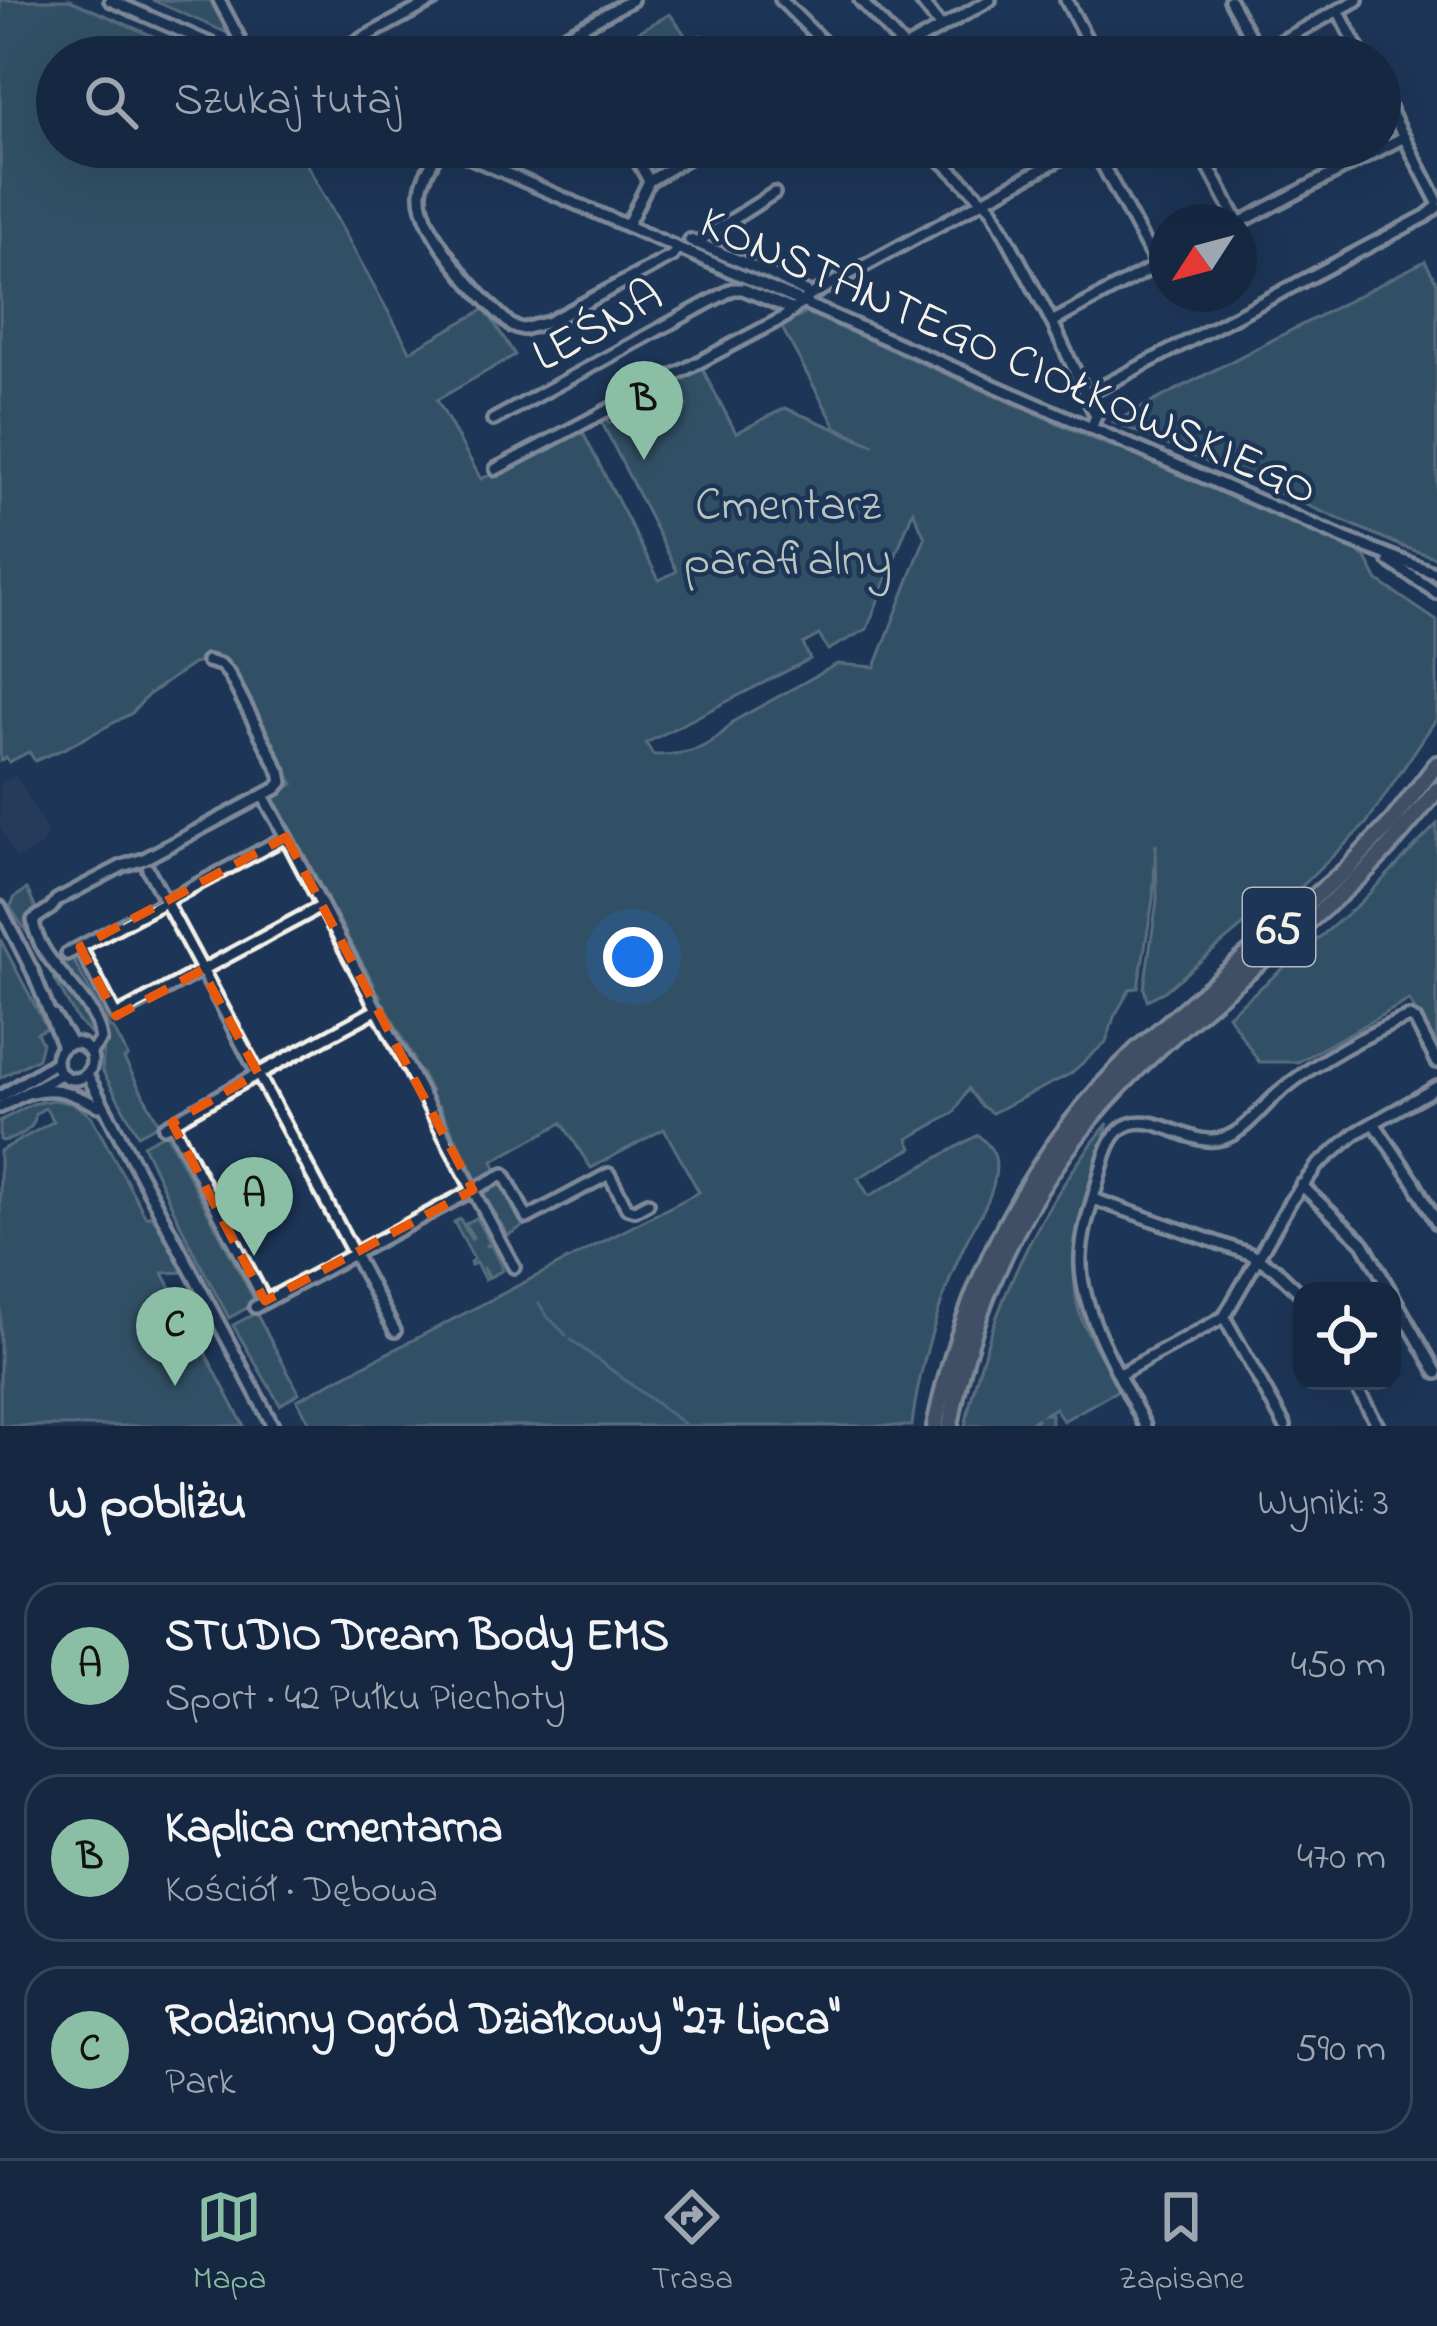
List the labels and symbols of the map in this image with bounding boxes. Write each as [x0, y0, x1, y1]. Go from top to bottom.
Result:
street label: KONSTANTEGO CIOŁKOWSKIEGO [688, 189, 1328, 526]
north arrow [1149, 204, 1257, 312]
street label: LEŚNA [520, 263, 676, 392]
pin: B [605, 361, 683, 460]
park label: Cmentarz parafialny [684, 472, 892, 597]
road number: 65 [1243, 888, 1315, 966]
your location [603, 927, 663, 987]
pin: A [215, 1157, 293, 1256]
pin: C [136, 1287, 214, 1386]

